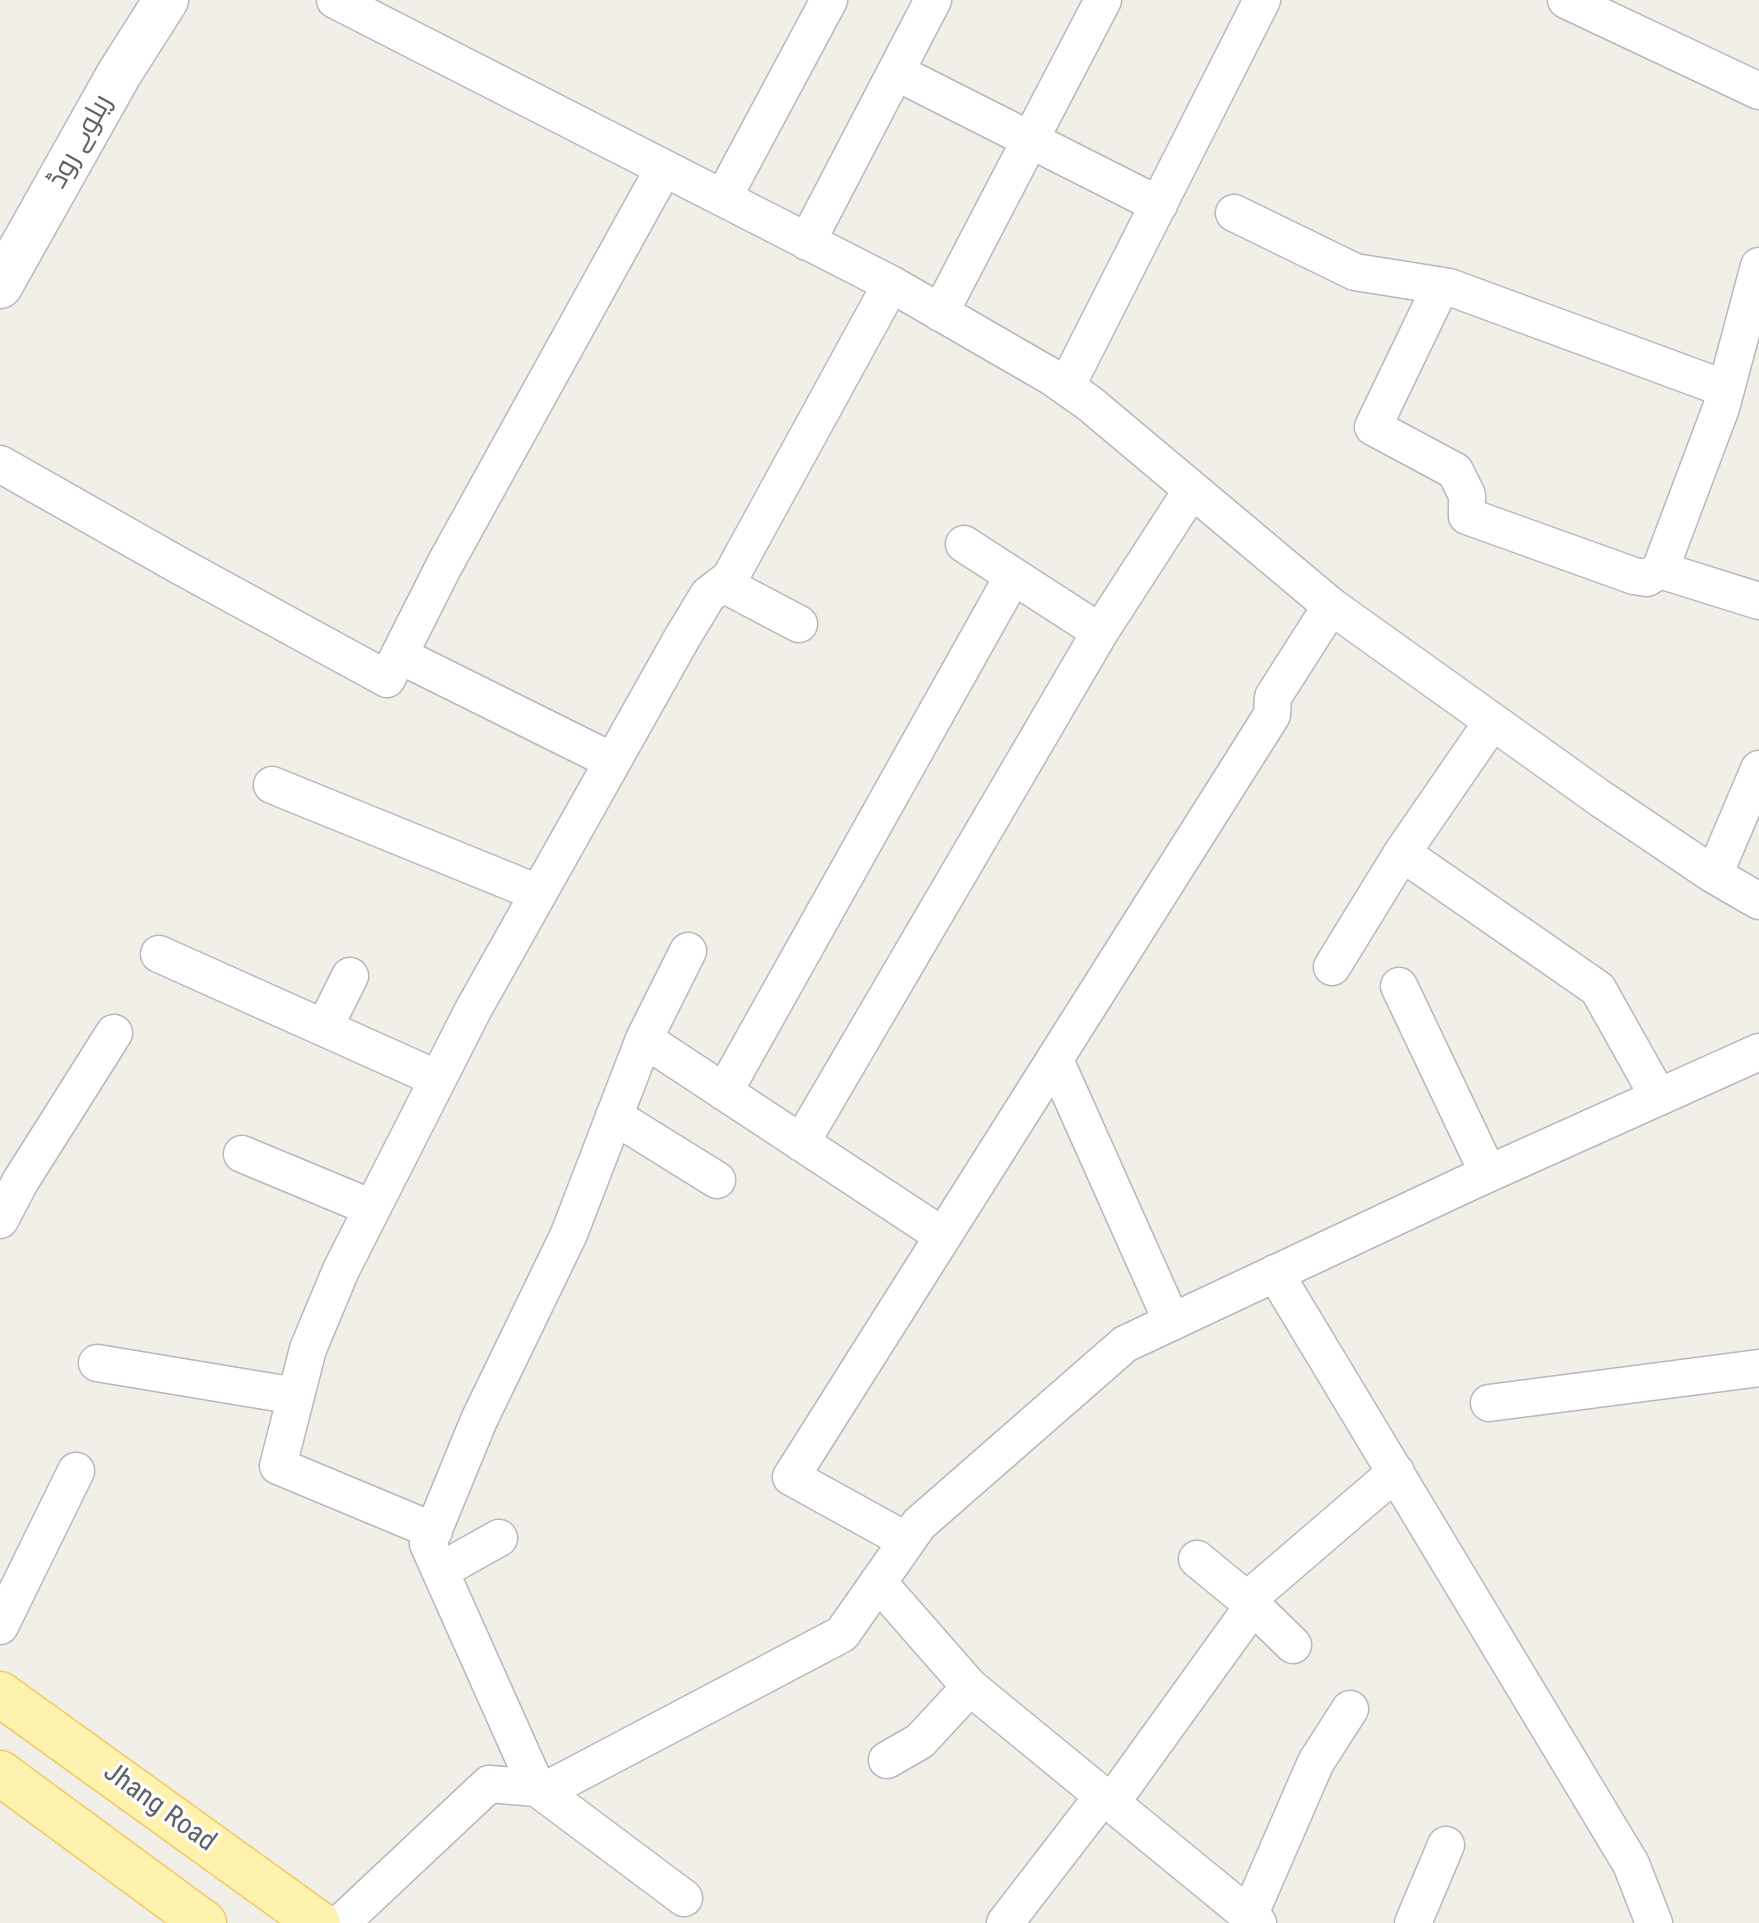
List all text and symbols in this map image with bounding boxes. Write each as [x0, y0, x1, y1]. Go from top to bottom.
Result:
street label: ریلوے روڈ [41, 89, 121, 195]
street label: Jhang Road [96, 1756, 222, 1860]

